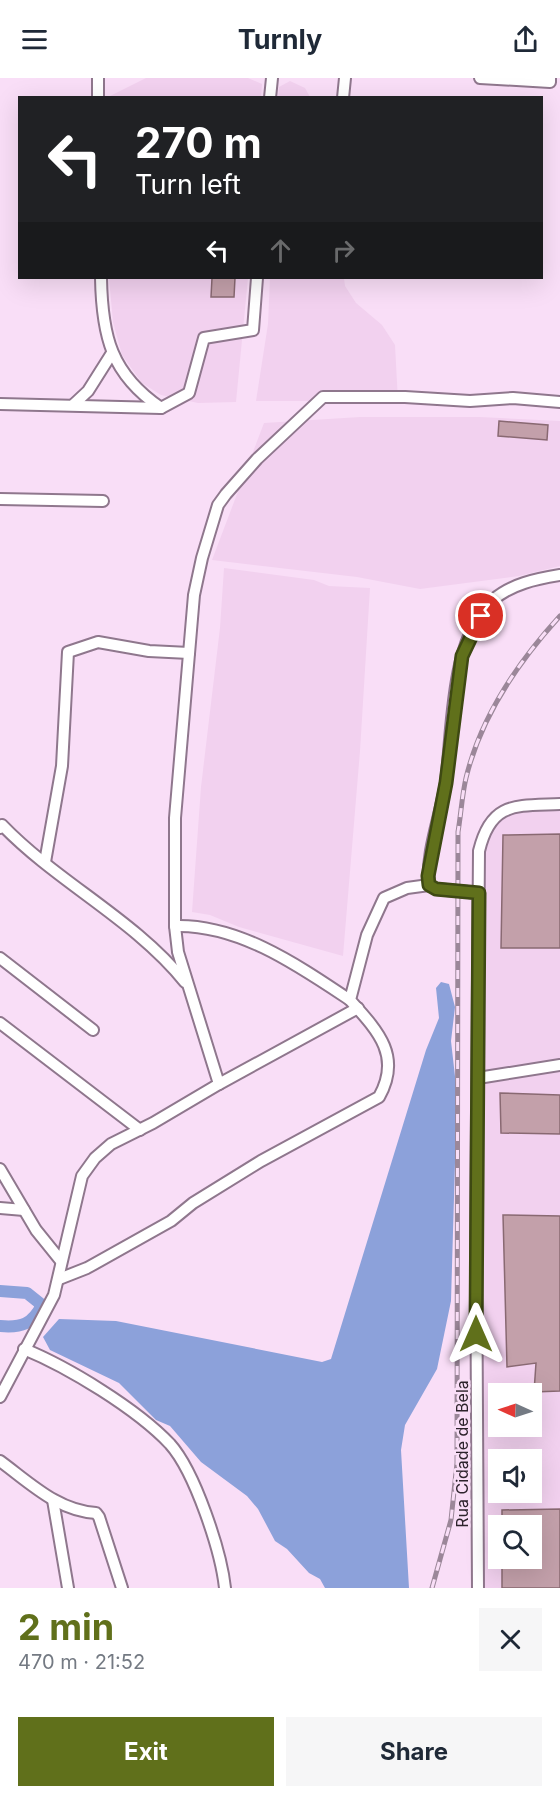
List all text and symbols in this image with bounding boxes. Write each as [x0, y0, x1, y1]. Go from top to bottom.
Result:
icon: menu [18, 23, 51, 56]
text: Turnly [238, 23, 322, 56]
icon: share [509, 23, 542, 56]
text: 270 m [135, 117, 262, 168]
icon: left [36, 120, 114, 198]
text: Turn left [135, 168, 241, 201]
icon: left [201, 234, 234, 267]
icon: ahead [264, 234, 297, 267]
icon: right [327, 234, 360, 267]
pin [455, 590, 506, 641]
icon: arrive [464, 599, 497, 632]
position arrow [444, 1302, 508, 1366]
street label: Rua Cidade de Bela [452, 1380, 472, 1528]
north arrow [488, 1383, 542, 1437]
map controls [488, 1383, 542, 1569]
button: sound [488, 1449, 542, 1503]
button: search [488, 1515, 542, 1569]
text: 2 min [18, 1605, 114, 1649]
button: close [479, 1608, 542, 1671]
text: 470 m · 21:52 [18, 1650, 145, 1674]
button: Exit [18, 1717, 274, 1786]
button: Share [286, 1717, 542, 1786]

